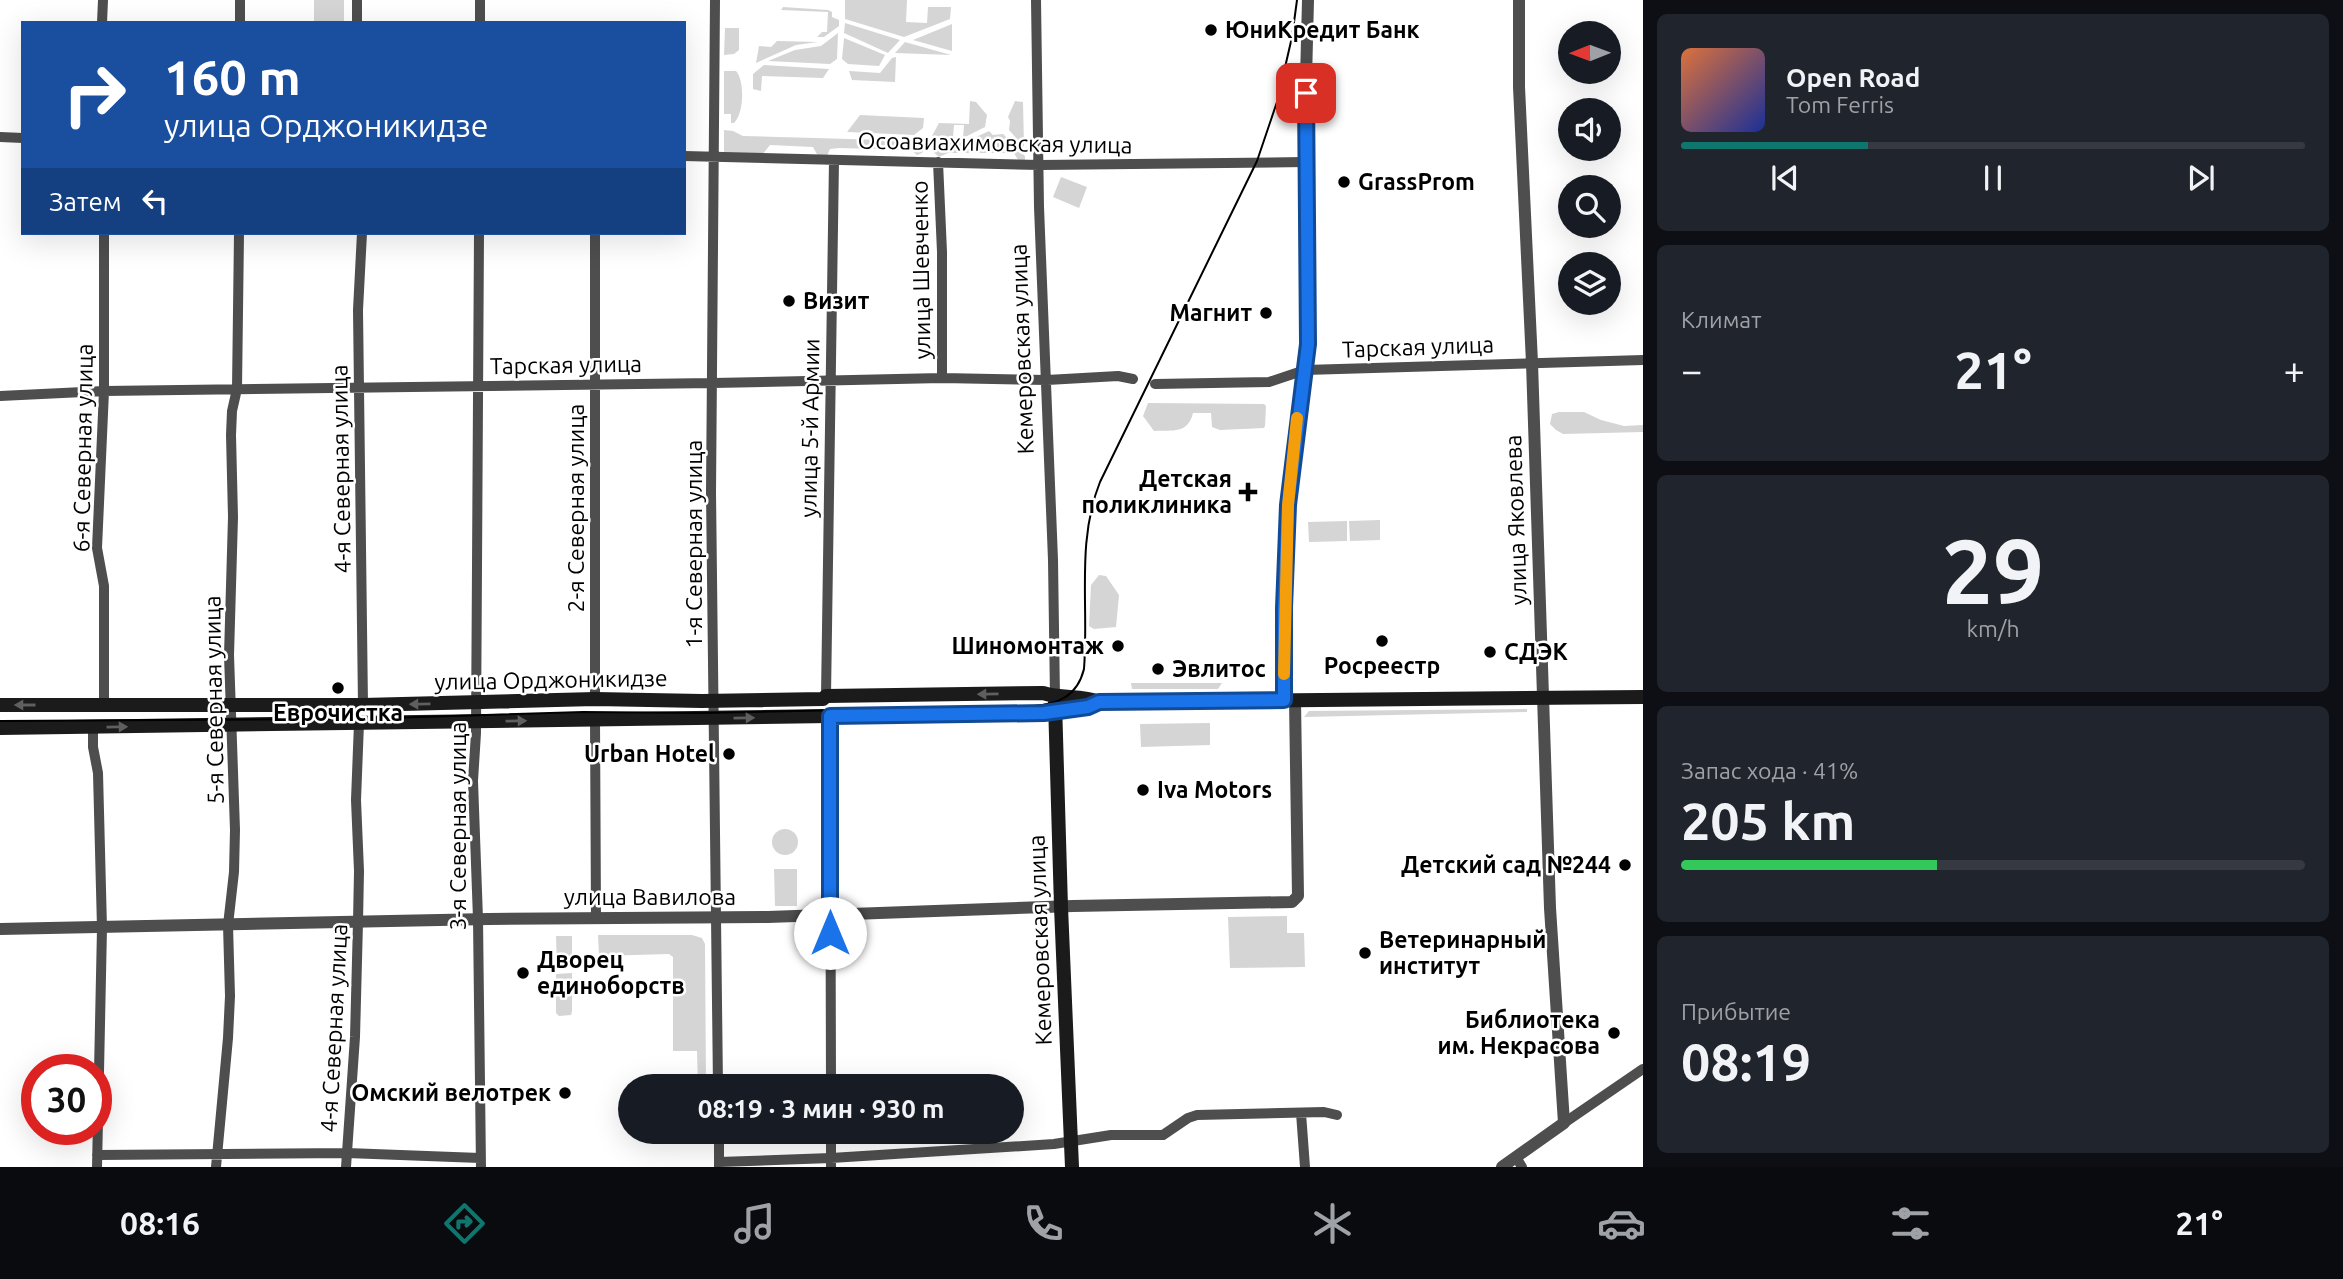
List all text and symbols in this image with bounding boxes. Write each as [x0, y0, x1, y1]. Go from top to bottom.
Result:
place label: ЮниКредит Банк [1225, 17, 1420, 42]
north arrow [1558, 21, 1620, 84]
map controls [1558, 21, 1621, 315]
marker: ЮниКредит Банк [1203, 22, 1219, 38]
icon: right [49, 49, 140, 140]
text: 160 m [164, 49, 301, 104]
pin [1276, 63, 1336, 123]
text: Open Road [1786, 63, 1920, 92]
icon: arrive [1287, 74, 1325, 112]
text: Tom Ferris [1786, 92, 1894, 117]
button: sound [1558, 98, 1621, 161]
text: улица Орджоникидзе [164, 107, 488, 143]
street label: Осоавиахимовская улица [857, 128, 1133, 157]
icon: previous [1766, 159, 1804, 197]
icon: pause [1974, 159, 2012, 197]
icon: next [2182, 159, 2220, 197]
place label: GrassProm [1358, 169, 1475, 194]
marker: GrassProm [1336, 174, 1352, 190]
button: search [1558, 175, 1621, 238]
street label: улица Шевченко [906, 180, 935, 360]
icon: left [136, 182, 174, 220]
text: Затем [49, 187, 122, 216]
street label: Кемеровская улица [1005, 243, 1038, 455]
button: layers [1558, 252, 1621, 315]
place label: Визит [803, 288, 870, 313]
marker: Визит [781, 293, 797, 309]
place label: Магнит [1170, 300, 1252, 325]
marker: Магнит [1258, 305, 1274, 321]
text: Климат [1681, 307, 1761, 332]
street label: Тарская улица [1342, 331, 1494, 362]
street label: улица 5-й Армии [795, 338, 824, 518]
text: 21° [1954, 341, 2032, 399]
street label: 6-я Северная улица [68, 343, 97, 553]
text: − [1681, 349, 1702, 391]
text: + [2284, 349, 2305, 391]
street label: Тарская улица [490, 351, 642, 378]
street label: 4-я Северная улица [326, 364, 355, 574]
street label: 2-я Северная улица [563, 404, 588, 612]
street label: улица Яковлева [1500, 434, 1531, 606]
street label: 1-я Северная улица [681, 440, 706, 648]
place label: Детская поликлиника [1082, 466, 1232, 517]
marker: Детская поликлиника [1238, 482, 1258, 502]
text: 29 [1942, 519, 2044, 621]
street label: 5-я Северная улица [199, 595, 228, 805]
text: km/h [1966, 616, 2020, 641]
place label: Шиномонтаж [952, 633, 1104, 658]
marker: Росреестр [1374, 633, 1390, 649]
marker: Шиномонтаж [1110, 638, 1126, 654]
place label: СДЭК [1504, 639, 1569, 664]
marker: СДЭК [1482, 644, 1498, 660]
place label: Росреестр [1324, 653, 1440, 678]
place label: Эвлитос [1172, 656, 1266, 681]
marker: Эвлитос [1150, 661, 1166, 677]
street label: улица Орджоникидзе [434, 665, 668, 694]
marker: Еврочистка [330, 680, 346, 696]
one-way arrow [977, 688, 999, 700]
one-way arrow [14, 699, 36, 711]
one-way arrow [409, 699, 431, 710]
place label: Еврочистка [273, 700, 403, 725]
one-way arrow [733, 712, 755, 723]
one-way arrow [505, 715, 527, 727]
one-way arrow [106, 721, 128, 733]
street label: 3-я Северная улица [445, 722, 470, 930]
place label: Urban Hotel [584, 741, 715, 766]
marker: Urban Hotel [721, 746, 737, 762]
text: Запас хода · 41% [1681, 758, 1858, 783]
place label: Iva Motors [1157, 777, 1272, 802]
marker: Iva Motors [1135, 782, 1151, 798]
text: 205 km [1681, 792, 1855, 850]
street label: Кемеровская улица [1023, 834, 1056, 1046]
place label: Детский сад №244 [1401, 852, 1611, 877]
marker: Детский сад №244 [1617, 857, 1633, 873]
street label: улица Вавилова [564, 884, 736, 909]
position arrow [793, 896, 867, 970]
street label: 4-я Северная улица [316, 923, 351, 1133]
place label: Ветеринарный институт [1379, 927, 1546, 978]
marker: Ветеринарный институт [1357, 945, 1373, 961]
place label: Дворец единоборств [537, 947, 685, 998]
marker: Дворец единоборств [515, 965, 531, 981]
text: Прибытие [1681, 999, 1791, 1024]
place label: Библиотека им. Некрасова [1438, 1007, 1600, 1058]
marker: Библиотека им. Некрасова [1606, 1025, 1622, 1041]
text: 08:19 [1681, 1033, 1811, 1091]
speed limit sign: 30 [21, 1054, 112, 1145]
place label: Омский велотрек [351, 1080, 551, 1105]
marker: Омский велотрек [557, 1085, 573, 1101]
text: 08:19 · 3 мин · 930 m [698, 1094, 944, 1123]
icon: directions [440, 1199, 489, 1248]
icon: music [730, 1199, 779, 1248]
icon: phone [1019, 1199, 1068, 1248]
icon: climate [1308, 1199, 1357, 1248]
icon: car [1597, 1199, 1646, 1248]
icon: filters [1886, 1199, 1935, 1248]
text: 08:16 [120, 1205, 200, 1241]
text: 21° [2175, 1205, 2223, 1241]

